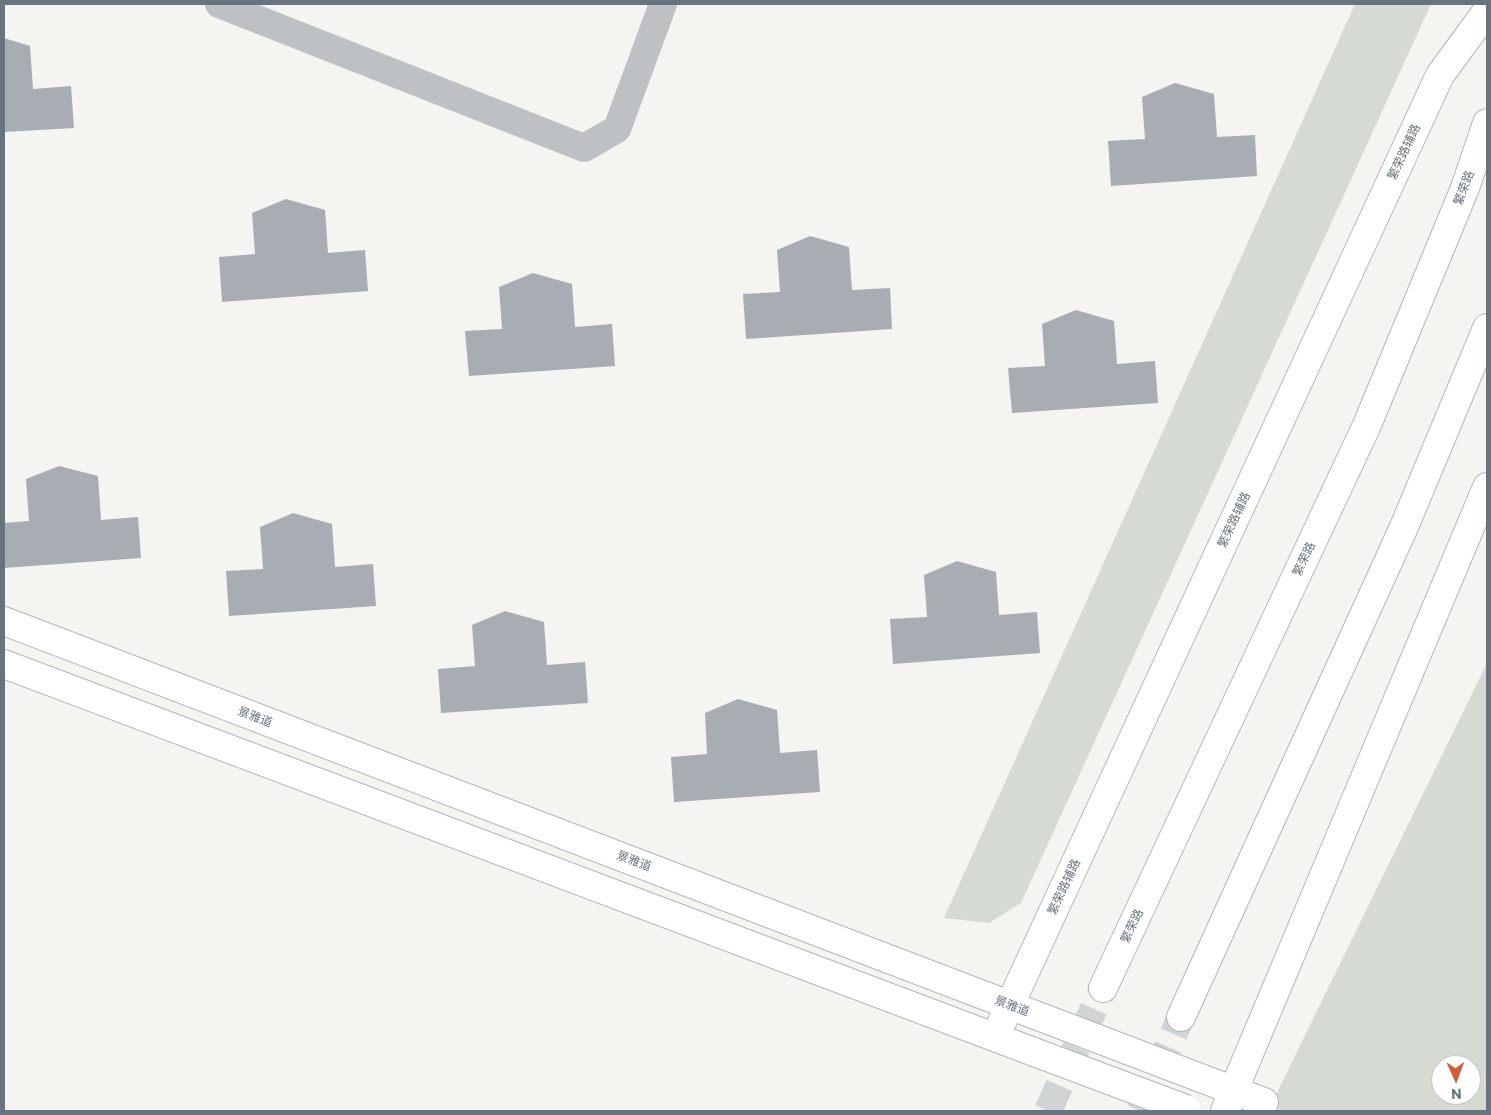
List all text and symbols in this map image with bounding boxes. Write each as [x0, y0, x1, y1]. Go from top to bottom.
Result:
street label: 繁荣路辅路 [1385, 122, 1423, 182]
street label: 繁荣路 [1451, 169, 1477, 207]
street label: 繁荣路辅路 [1215, 490, 1253, 550]
street label: 繁荣路 [1290, 540, 1318, 578]
street label: 景雅道 [236, 704, 274, 730]
street label: 景雅道 [615, 848, 653, 874]
street label: 繁荣路辅路 [1045, 857, 1083, 917]
street label: 繁荣路 [1118, 907, 1146, 945]
street label: 景雅道 [993, 993, 1031, 1019]
north arrow [1431, 1055, 1481, 1105]
text: N [1451, 1086, 1462, 1103]

